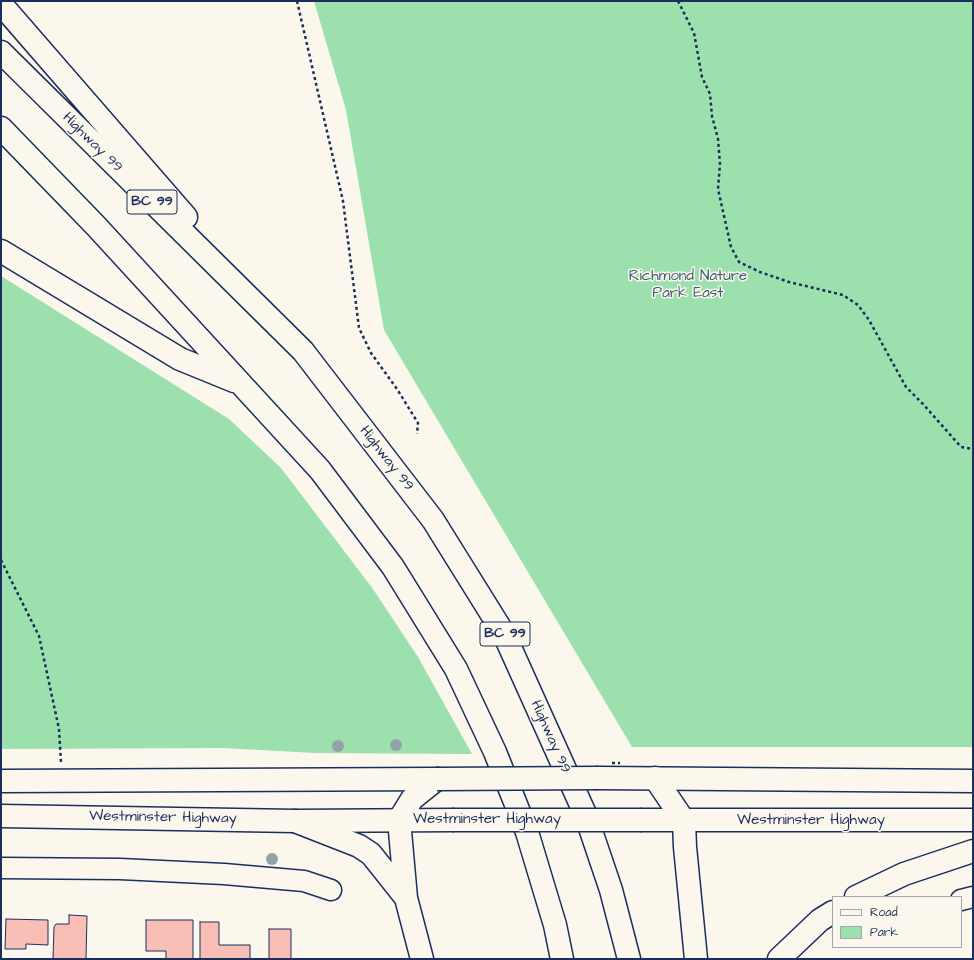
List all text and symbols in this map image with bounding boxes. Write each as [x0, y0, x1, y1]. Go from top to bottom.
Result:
street label: Highway 99 [58, 109, 126, 177]
road number: BC 99 [127, 190, 177, 214]
park label: Richmond Nature Park East [629, 268, 747, 303]
street label: Highway 99 [355, 423, 417, 495]
road number: BC 99 [480, 622, 530, 646]
street label: Highway 99 [526, 698, 574, 776]
street label: Westminster Highway [89, 808, 237, 828]
street label: Westminster Highway [413, 811, 561, 829]
street label: Westminster Highway [737, 812, 885, 830]
legend [832, 896, 962, 948]
text: Road [870, 904, 898, 921]
text: Park [870, 924, 898, 941]

